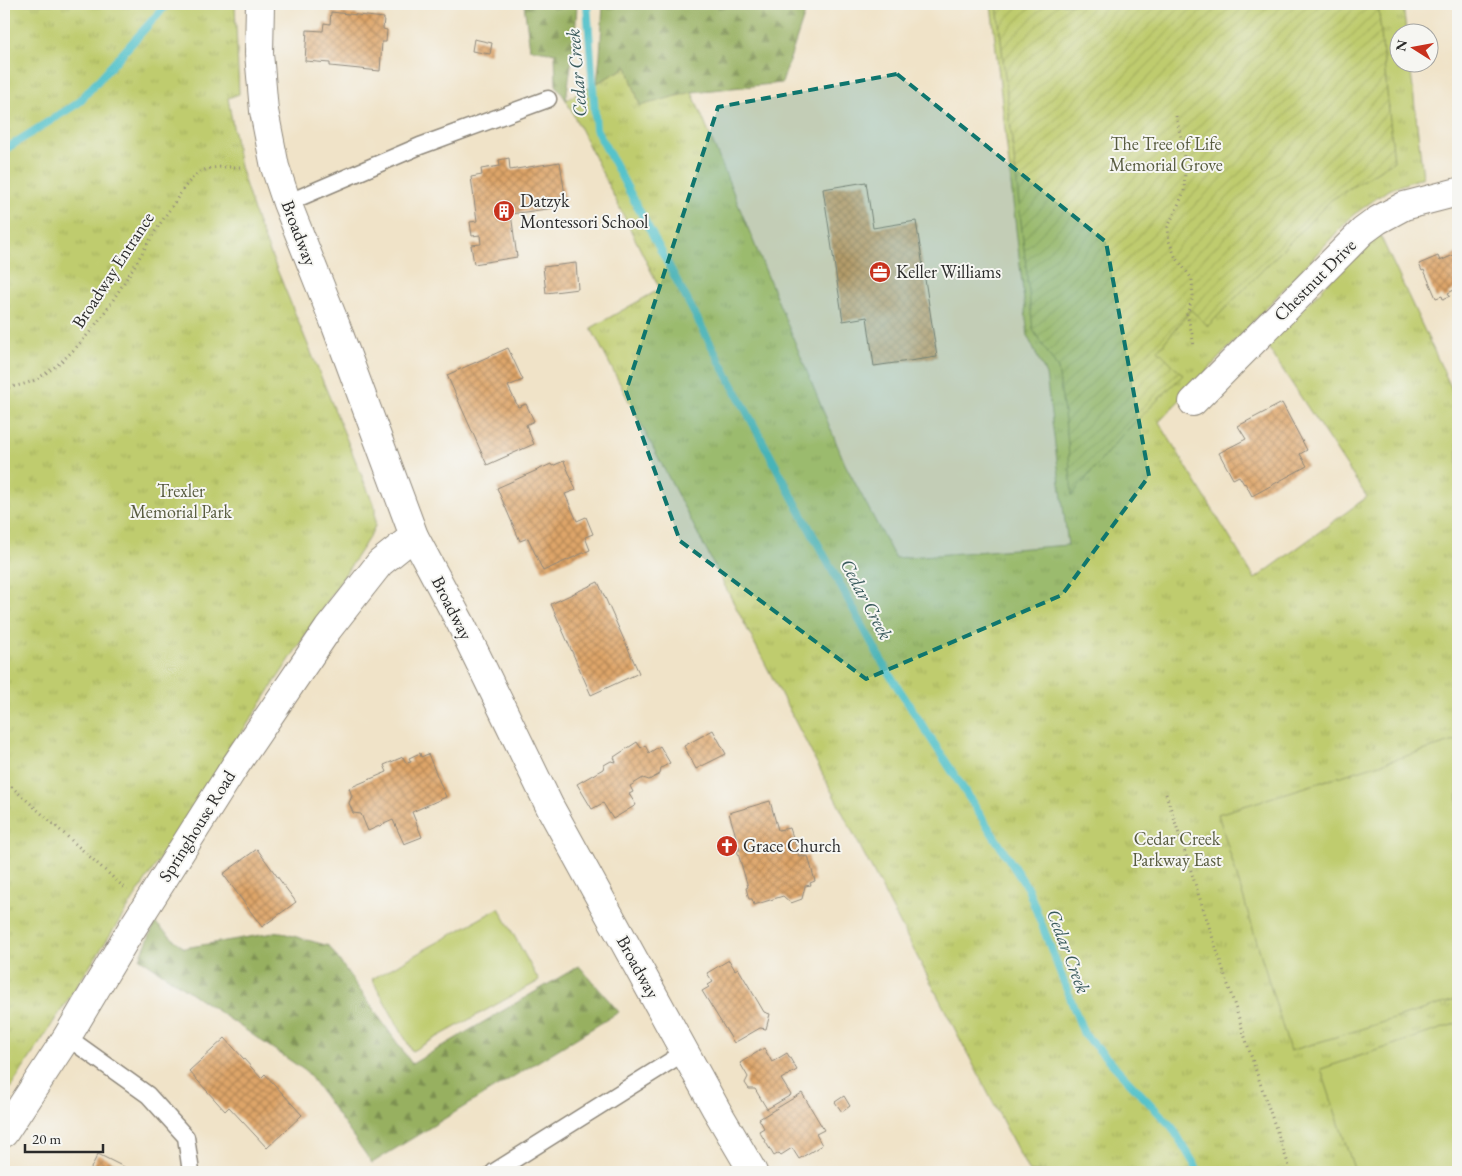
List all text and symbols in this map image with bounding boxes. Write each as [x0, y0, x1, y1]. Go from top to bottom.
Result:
north arrow [1390, 22, 1440, 72]
water label: Cedar Creek [560, 27, 593, 118]
text: N [1391, 38, 1411, 53]
park label: The Tree of Life Memorial Grove [1109, 132, 1223, 176]
place label: Datzyk Montessori School [520, 189, 648, 233]
street label: Broadway [276, 197, 322, 269]
building icon: Datzyk Montessori School [492, 199, 516, 223]
street label: Broadway Entrance [66, 207, 159, 332]
street label: Chestnut Drive [1269, 234, 1361, 326]
office icon: Keller Williams [868, 260, 892, 284]
place label: Keller Williams [896, 260, 1001, 283]
park label: Trexler Memorial Park [130, 479, 233, 523]
water label: Cedar Creek [835, 554, 899, 645]
street label: Broadway [427, 572, 478, 644]
street label: Springhouse Road [153, 765, 241, 886]
park label: Cedar Creek Parkway East [1132, 827, 1222, 871]
church icon: Grace Church [715, 834, 739, 858]
place label: Grace Church [743, 834, 841, 857]
water label: Cedar Creek [1041, 905, 1096, 997]
street label: Broadway [612, 931, 665, 1002]
scale bar [25, 1121, 102, 1153]
text: 20 m [32, 1129, 61, 1148]

